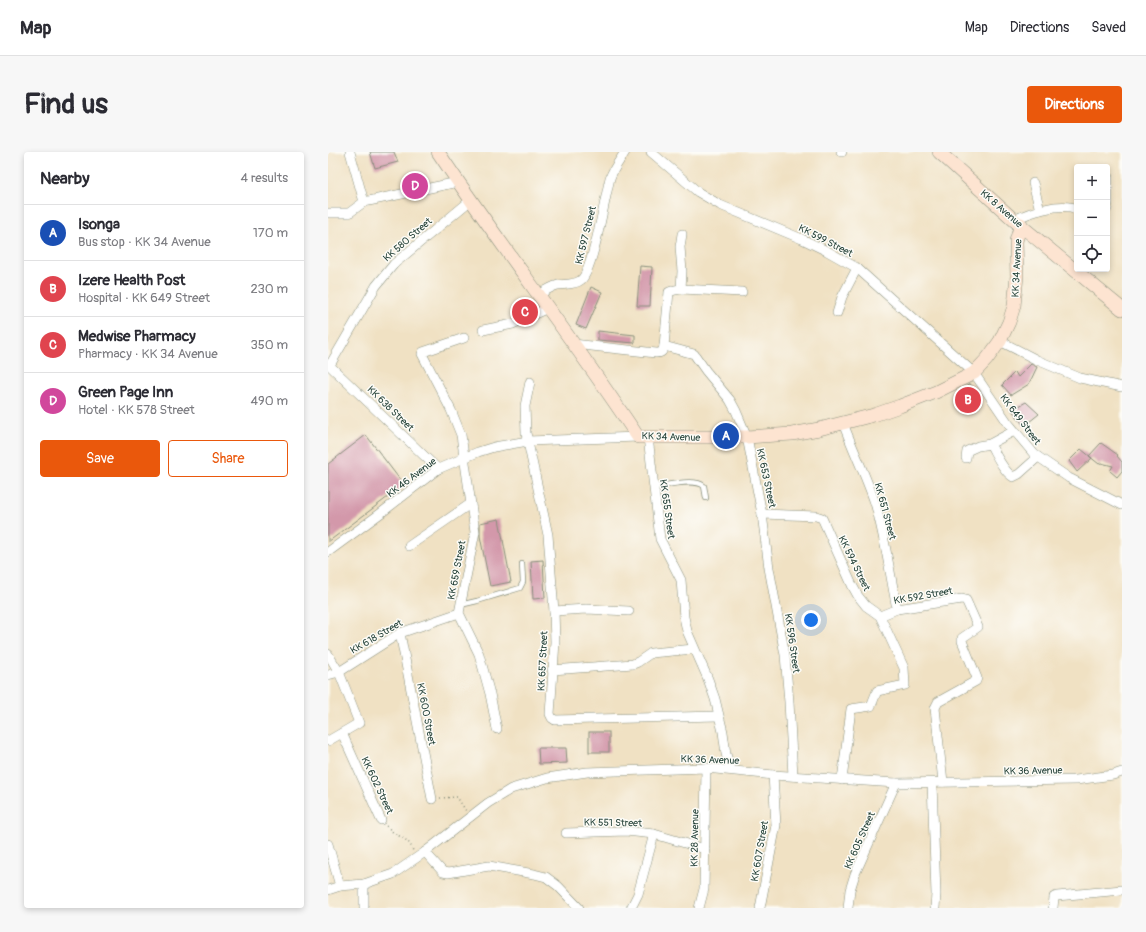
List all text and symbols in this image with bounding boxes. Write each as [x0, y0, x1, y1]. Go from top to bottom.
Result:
text: Map [20, 16, 51, 40]
text: Map [965, 19, 988, 36]
text: Directions [1010, 19, 1069, 36]
text: Saved [1091, 19, 1126, 36]
button: Directions [1027, 86, 1122, 123]
text: Find us [24, 87, 108, 122]
map controls [1074, 164, 1110, 272]
button: + [1074, 164, 1110, 200]
text: Nearby [40, 168, 89, 189]
text: 4 results [241, 170, 288, 186]
pin: D [402, 171, 428, 201]
street label: KK 8 Avenue [978, 187, 1025, 230]
button: − [1074, 200, 1110, 236]
street label: KK 597 Street [573, 204, 599, 266]
text: Isonga [78, 215, 120, 234]
street label: KK 580 Street [381, 215, 435, 264]
street label: KK 599 Street [796, 222, 856, 260]
text: A [49, 225, 57, 241]
text: 170 m [253, 225, 288, 241]
text: Bus stop · KK 34 Avenue [78, 234, 211, 250]
button: locate [1074, 236, 1110, 272]
street label: KK 34 Avenue [1009, 238, 1025, 298]
text: Izere Health Post [78, 271, 185, 290]
text: B [49, 281, 57, 297]
text: 230 m [251, 281, 288, 297]
text: Hospital · KK 649 Street [78, 290, 210, 306]
pin: C [512, 297, 538, 327]
text: Medwise Pharmacy [78, 327, 196, 346]
text: C [49, 337, 57, 353]
text: 350 m [250, 337, 288, 353]
text: Pharmacy · KK 34 Avenue [78, 346, 218, 362]
text: Green Page Inn [78, 383, 173, 402]
street label: KK 638 Street [365, 384, 417, 435]
pin: B [955, 385, 981, 415]
street label: KK 649 Street [997, 392, 1044, 448]
text: D [49, 393, 57, 409]
text: 490 m [251, 393, 288, 409]
text: Hotel · KK 578 Street [78, 402, 195, 418]
pin: A [713, 421, 739, 451]
street label: KK 34 Avenue [642, 430, 700, 444]
button: Save [40, 440, 160, 477]
button: Share [168, 440, 288, 477]
street label: KK 653 Street [754, 447, 778, 510]
street label: KK 46 Avenue [385, 455, 439, 500]
street label: KK 655 Street [657, 479, 677, 541]
street label: KK 651 Street [872, 481, 899, 542]
street label: KK 594 Street [836, 534, 873, 594]
street label: KK 659 Street [445, 539, 469, 601]
street label: KK 592 Street [893, 585, 955, 607]
your location [801, 610, 821, 630]
street label: KK 596 Street [782, 613, 802, 675]
street label: KK 618 Street [348, 617, 406, 657]
street label: KK 657 Street [535, 630, 551, 691]
street label: KK 600 Street [414, 682, 438, 747]
street label: KK 36 Avenue [681, 753, 739, 767]
street label: KK 602 Street [359, 755, 396, 817]
street label: KK 36 Avenue [1004, 764, 1062, 778]
street label: KK 28 Avenue [688, 809, 702, 867]
street label: KK 605 Street [842, 809, 878, 871]
street label: KK 551 Street [584, 816, 643, 830]
street label: KK 607 Street [749, 819, 771, 882]

